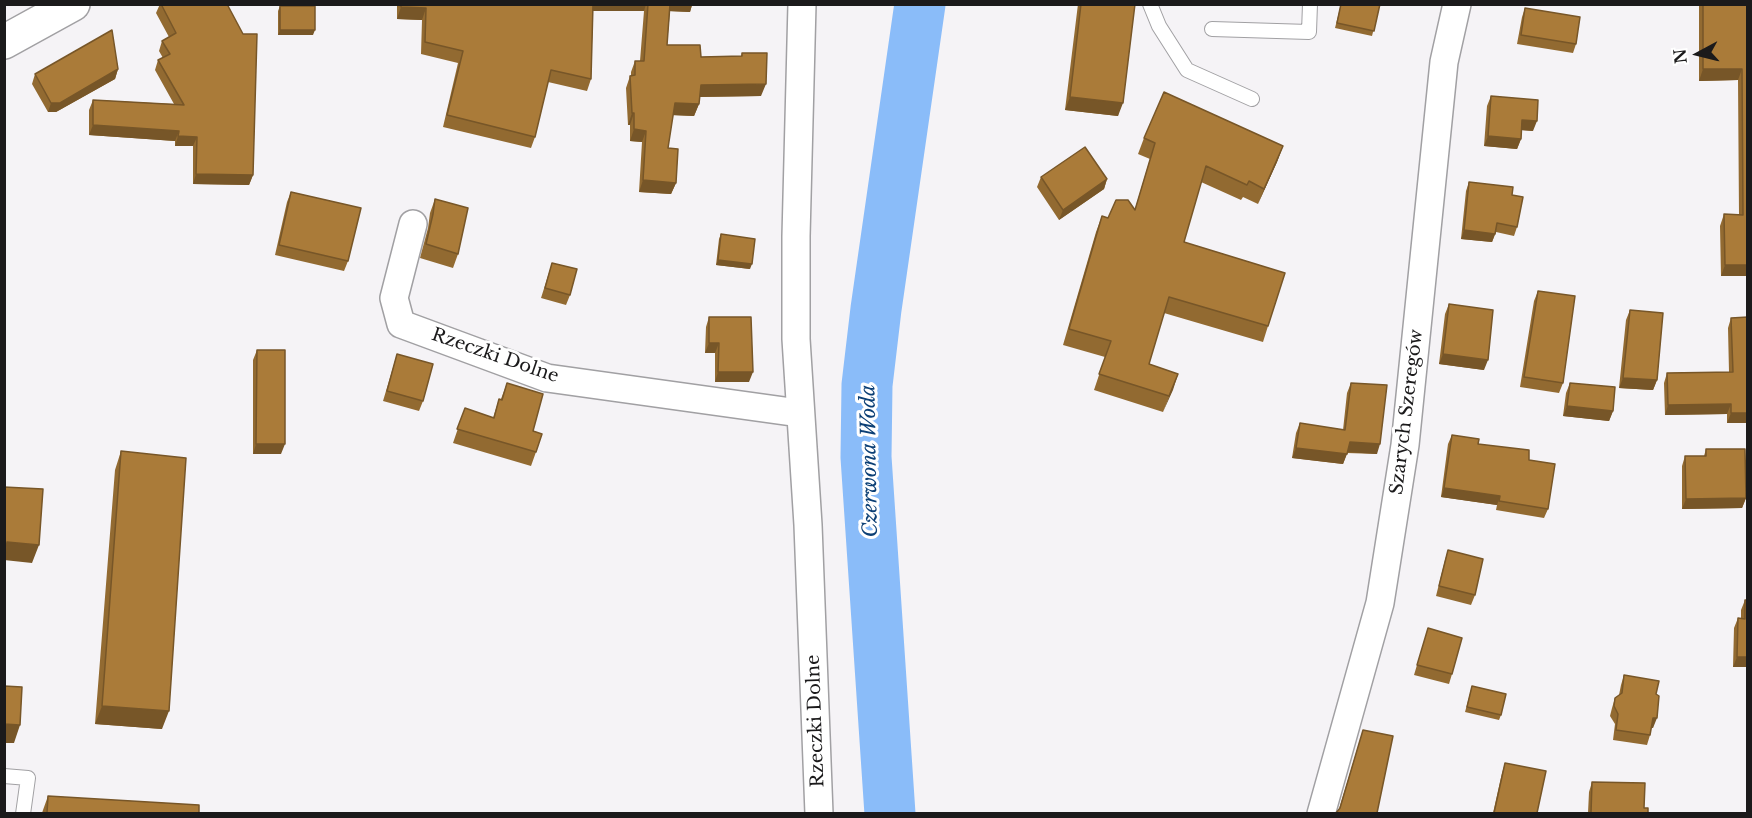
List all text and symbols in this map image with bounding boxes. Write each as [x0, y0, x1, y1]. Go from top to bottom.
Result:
north arrow [1668, 24, 1728, 84]
text: N [1669, 48, 1691, 65]
street label: Rzeczki Dolne [429, 324, 561, 388]
street label: Szarych Szeregów [1386, 328, 1428, 496]
water label: Czerwona Woda [857, 384, 883, 538]
street label: Rzeczki Dolne [803, 654, 829, 788]

